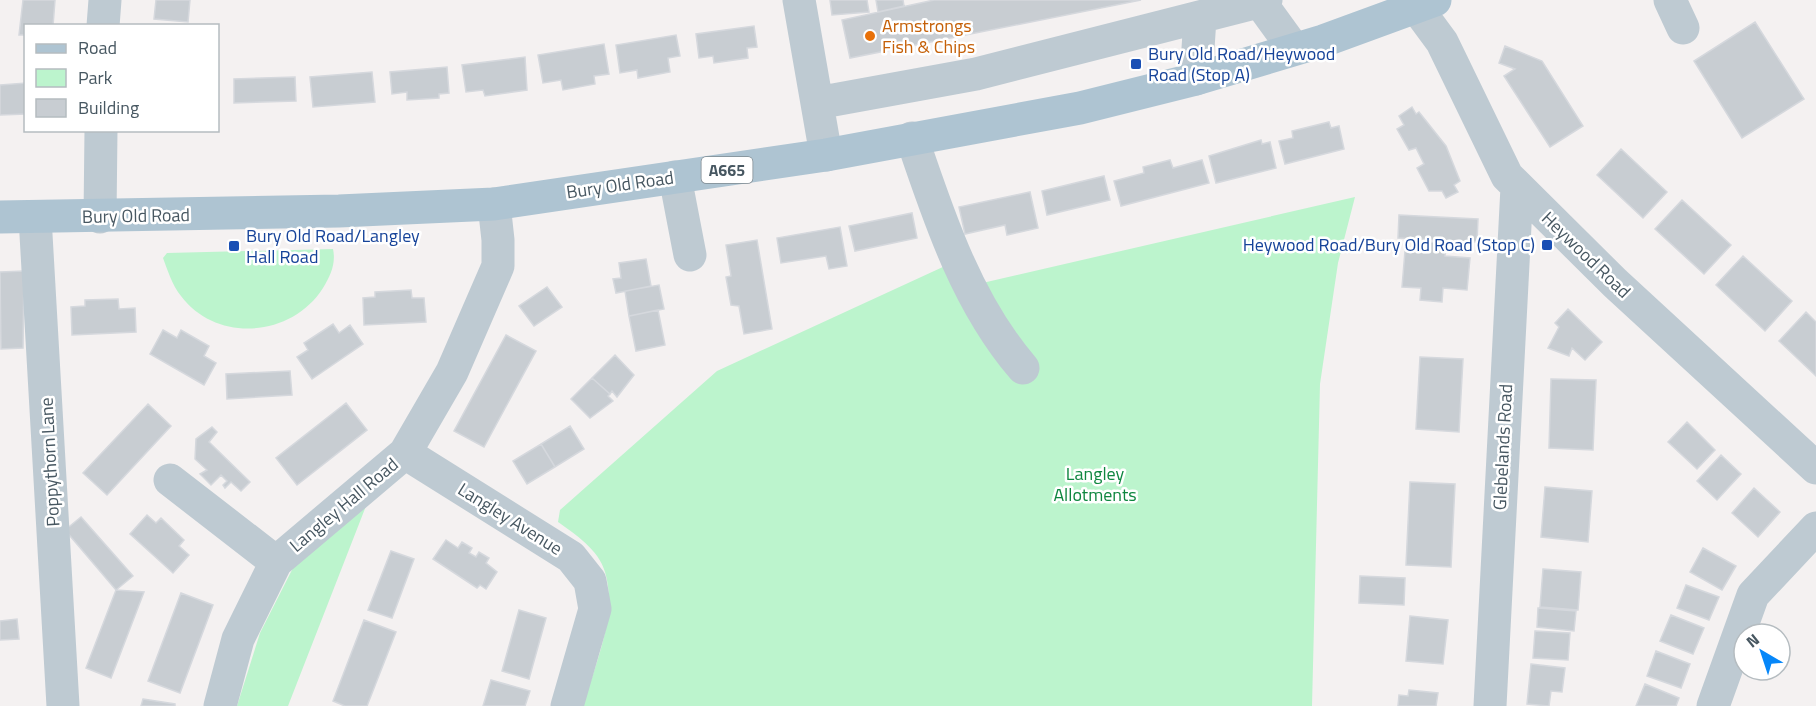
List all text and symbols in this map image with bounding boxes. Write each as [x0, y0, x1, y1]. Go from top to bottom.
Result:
place label: Armstrongs Fish & Chips [882, 12, 975, 60]
legend [24, 24, 219, 132]
marker: Armstrongs Fish & Chips [863, 29, 877, 43]
text: Road [78, 34, 117, 61]
place label: Bury Old Road/Heywood Road (Stop A) [1148, 40, 1335, 88]
marker: Bury Old Road/Heywood Road (Stop A) [1129, 57, 1143, 71]
text: Park [78, 64, 113, 91]
text: Building [78, 94, 139, 121]
road number: A665 [702, 157, 752, 183]
street label: Bury Old Road [565, 164, 675, 205]
street label: Bury Old Road [82, 201, 190, 230]
street label: Heywood Road [1536, 205, 1637, 304]
place label: Bury Old Road/Langley Hall Road [246, 222, 420, 270]
place label: Heywood Road/Bury Old Road (Stop C) [1243, 231, 1535, 258]
marker: Heywood Road/Bury Old Road (Stop C) [1540, 238, 1554, 252]
marker: Bury Old Road/Langley Hall Road [227, 239, 241, 253]
street label: Glebelands Road [1486, 383, 1519, 511]
street label: Poppythorn Lane [33, 397, 66, 527]
street label: Langley Hall Road [283, 451, 404, 558]
park label: Langley Allotments [1053, 460, 1137, 508]
street label: Langley Avenue [453, 476, 568, 561]
north arrow [1732, 622, 1792, 682]
text: N [1741, 628, 1764, 653]

